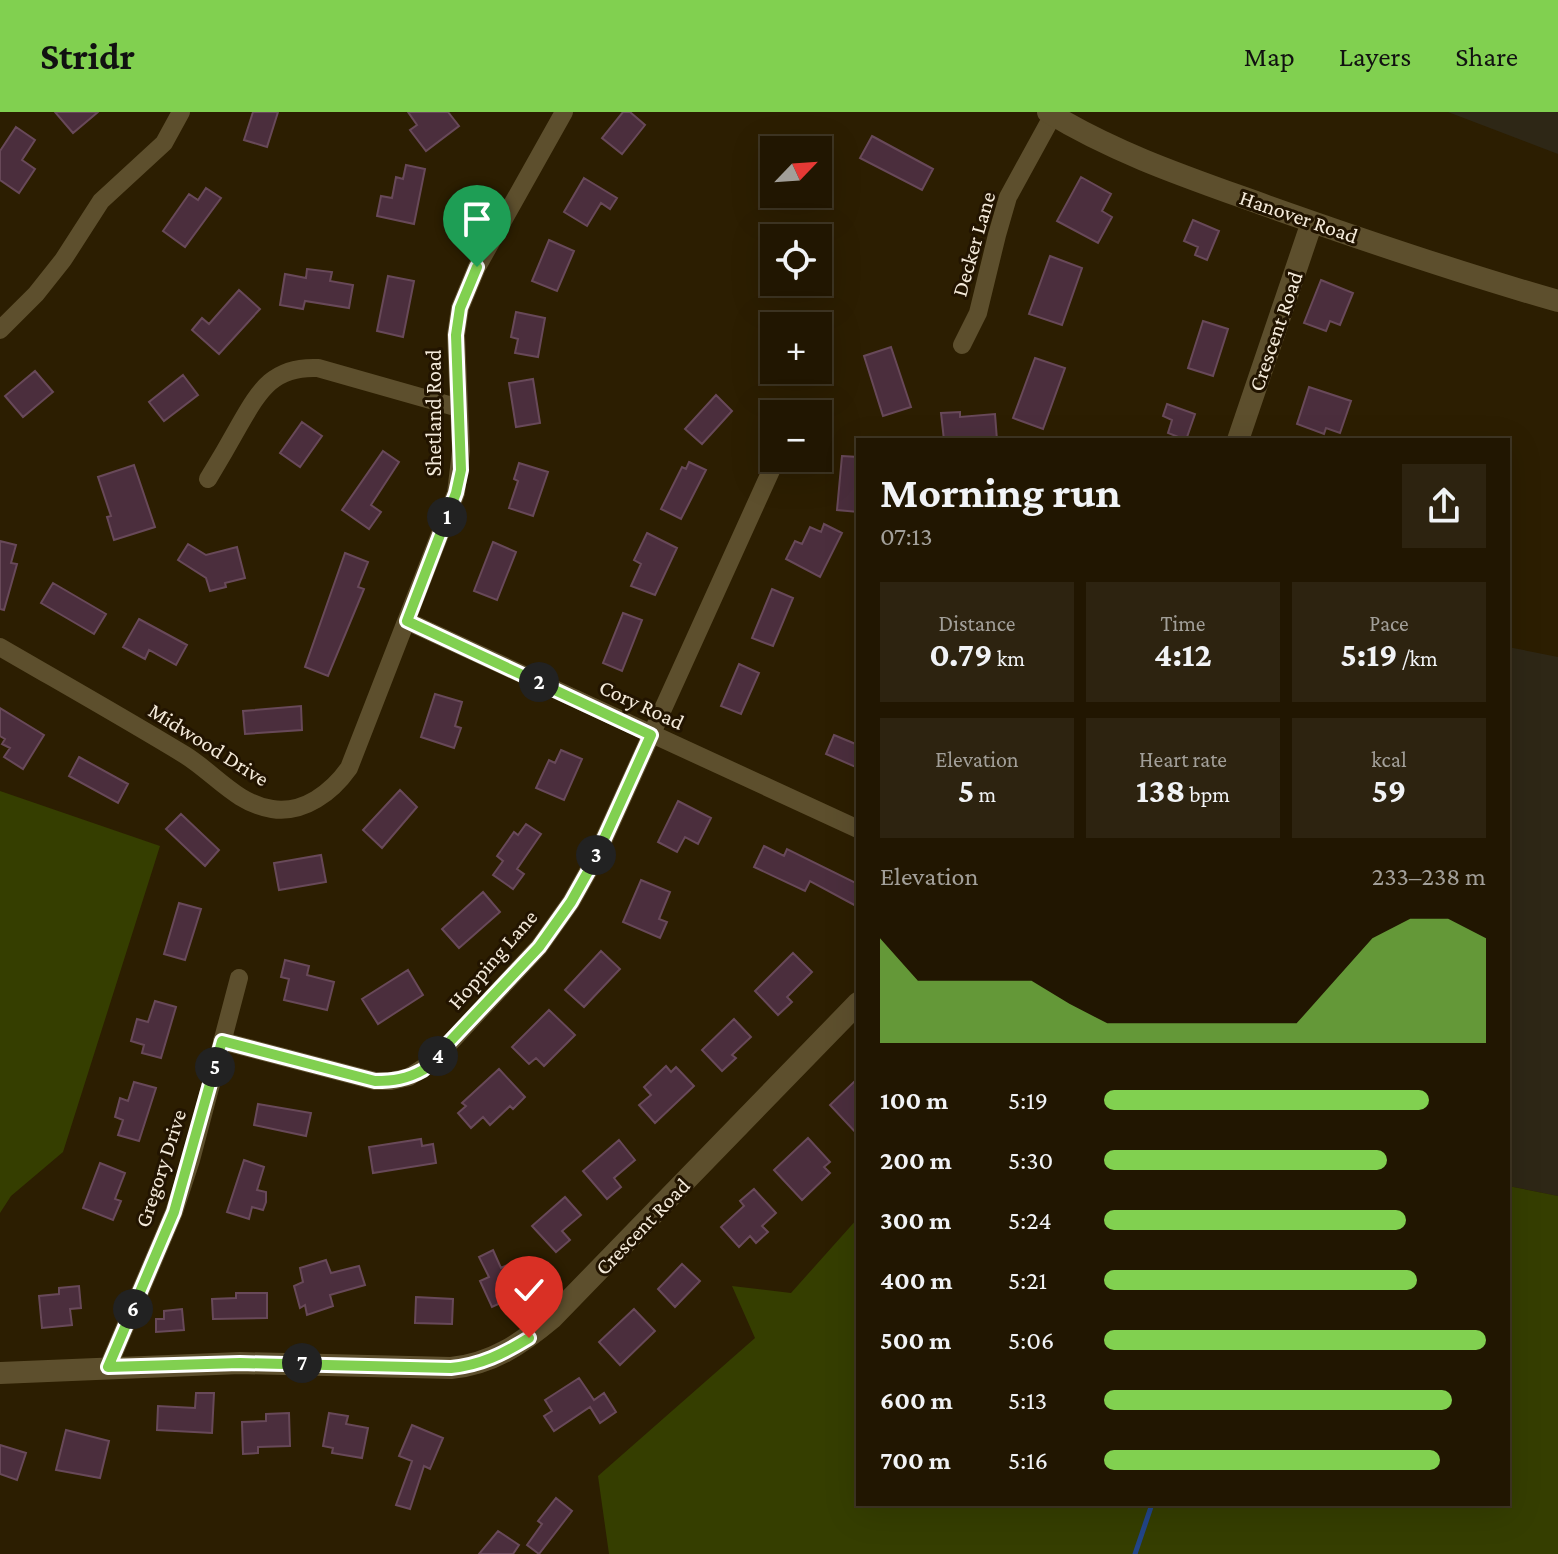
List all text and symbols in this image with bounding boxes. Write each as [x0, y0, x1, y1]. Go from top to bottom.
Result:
text: Stridr [40, 35, 135, 77]
text: Map [1244, 41, 1295, 72]
text: Layers [1339, 41, 1411, 72]
text: Share [1455, 41, 1518, 72]
north arrow [760, 136, 832, 208]
map controls [760, 136, 832, 472]
pin [443, 185, 511, 267]
street label: Hanover Road [1236, 185, 1362, 249]
street label: Decker Lane [947, 189, 1000, 299]
icon: arrive [455, 197, 499, 241]
button: locate [760, 224, 832, 296]
street label: Crescent Road [1243, 268, 1308, 394]
button: + [760, 312, 832, 384]
street label: Shetland Road [421, 349, 446, 477]
button: − [760, 400, 832, 472]
button: share [1402, 464, 1486, 548]
text: Morning run [880, 468, 1121, 516]
pin: 1 [427, 497, 467, 537]
text: 1 [443, 504, 451, 529]
text: 07:13 [880, 522, 933, 551]
text: Distance [939, 611, 1015, 636]
text: Time [1160, 611, 1206, 636]
text: Pace [1369, 611, 1409, 636]
text: 0.79 [929, 636, 993, 673]
text: 4:12 [1154, 636, 1212, 673]
text: 5:19 [1340, 636, 1398, 673]
text: km [993, 646, 1025, 671]
text: /km [1398, 646, 1438, 671]
pin: 2 [519, 662, 559, 702]
text: 2 [533, 669, 545, 694]
street label: Cory Road [595, 674, 688, 735]
street label: Midwood Drive [144, 698, 273, 791]
text: Elevation [935, 747, 1019, 772]
text: Heart rate [1139, 747, 1227, 772]
text: kcal [1371, 747, 1407, 772]
text: 5 [958, 772, 974, 809]
text: 138 [1136, 772, 1185, 809]
text: 59 [1372, 772, 1406, 809]
text: m [974, 782, 996, 807]
text: bpm [1185, 782, 1230, 807]
pin: 3 [576, 835, 616, 875]
text: 3 [591, 842, 601, 867]
text: Elevation [880, 862, 978, 891]
text: 233–238 m [1372, 862, 1486, 891]
street label: Hopping Lane [442, 905, 542, 1014]
pin: 4 [418, 1036, 458, 1076]
text: 4 [432, 1043, 444, 1068]
pin: 5 [195, 1047, 235, 1087]
text: 5 [210, 1054, 220, 1079]
text: 100 m [880, 1086, 948, 1115]
text: 5:19 [1008, 1086, 1048, 1115]
street label: Gregory Drive [130, 1106, 191, 1230]
text: 200 m [880, 1146, 952, 1175]
text: 5:30 [1008, 1146, 1053, 1175]
street label: Crescent Road [590, 1172, 695, 1280]
text: 300 m [880, 1206, 951, 1235]
text: 5:24 [1008, 1206, 1052, 1235]
pin [495, 1256, 563, 1338]
text: 400 m [880, 1266, 953, 1295]
text: 5:21 [1008, 1266, 1047, 1295]
icon: check [507, 1268, 551, 1312]
pin: 6 [113, 1289, 153, 1329]
text: 6 [127, 1296, 139, 1321]
text: 500 m [880, 1326, 951, 1355]
text: 5:06 [1008, 1326, 1054, 1355]
pin: 7 [282, 1343, 322, 1383]
text: 7 [297, 1350, 307, 1375]
text: 600 m [880, 1386, 953, 1415]
text: 5:13 [1008, 1386, 1047, 1415]
text: 700 m [880, 1446, 951, 1475]
text: 5:16 [1008, 1446, 1048, 1475]

